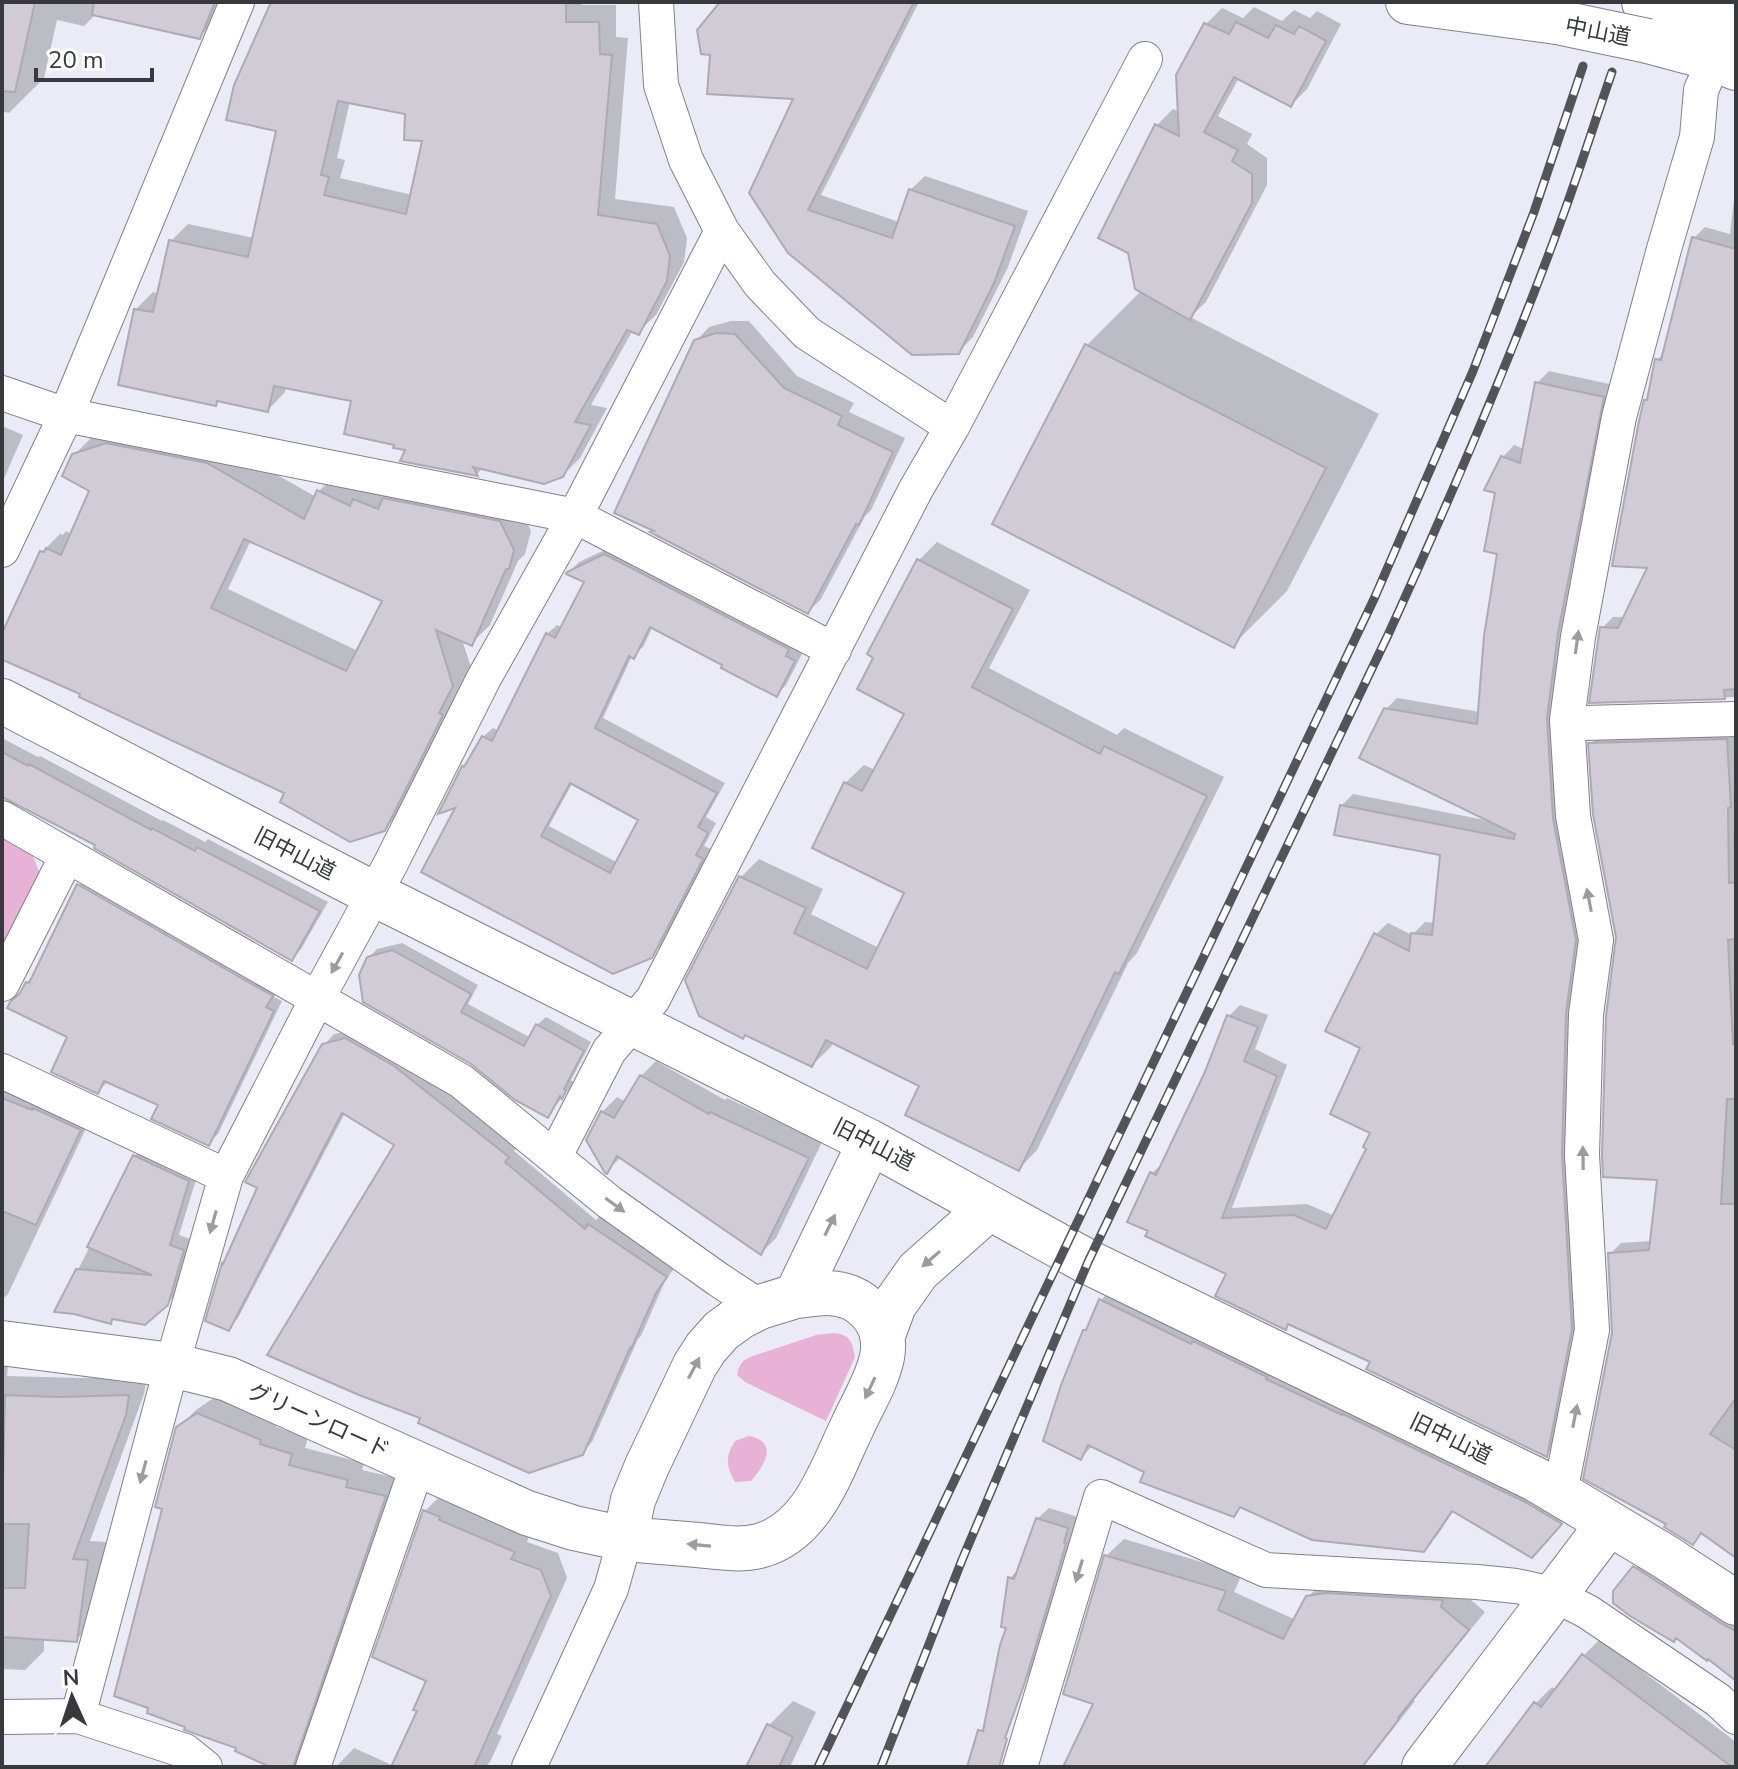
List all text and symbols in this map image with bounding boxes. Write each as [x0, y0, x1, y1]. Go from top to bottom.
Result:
street label: 中山道 [1563, 11, 1633, 53]
scale bar [36, 32, 152, 82]
text: 20 m [48, 44, 104, 76]
one-way arrow [1572, 629, 1584, 654]
street label: 旧中山道 [249, 821, 341, 887]
one-way arrow [1582, 887, 1595, 912]
one-way arrow [330, 951, 344, 974]
street label: 旧中山道 [828, 1112, 920, 1178]
one-way arrow [1576, 1145, 1589, 1170]
one-way arrow [605, 1197, 625, 1213]
one-way arrow [206, 1210, 219, 1234]
one-way arrow [823, 1214, 837, 1237]
one-way arrow [921, 1250, 940, 1268]
one-way arrow [687, 1357, 701, 1379]
street label: グリーンロード [243, 1376, 395, 1466]
one-way arrow [863, 1377, 877, 1400]
one-way arrow [1569, 1404, 1582, 1429]
street label: 旧中山道 [1404, 1406, 1497, 1472]
one-way arrow [136, 1461, 149, 1485]
one-way arrow [686, 1538, 711, 1551]
one-way arrow [1072, 1560, 1085, 1584]
north arrow [32, 1657, 112, 1737]
text: N [62, 1663, 80, 1693]

